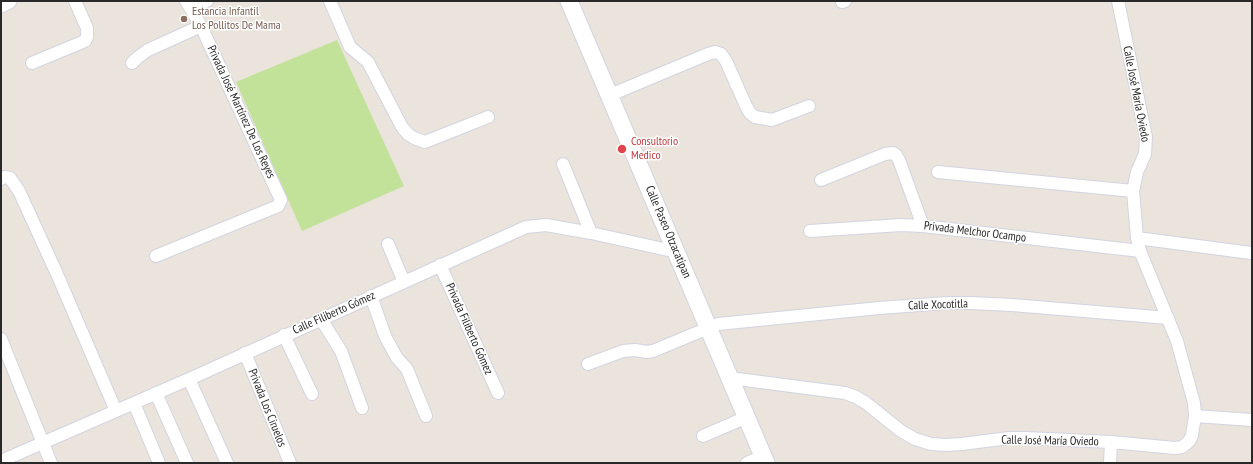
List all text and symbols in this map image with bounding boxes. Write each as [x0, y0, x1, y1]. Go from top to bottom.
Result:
place label: Estancia Infantil Los Pollitos De Mama [192, 5, 281, 33]
marker: Estancia Infantil Los Pollitos De Mama [179, 14, 189, 24]
street label: Privada José Martínez De Los Reyes [204, 43, 278, 181]
street label: Calle José María Oviedo [1120, 45, 1152, 143]
place label: Consultorio Medico [631, 135, 678, 163]
marker: Consultorio Medico [616, 143, 628, 155]
street label: Calle Paseo Otzacatipan [642, 184, 694, 280]
street label: Privada Melchor Ocampo [923, 219, 1027, 245]
street label: Privada Filiberto Gómez [442, 281, 496, 377]
street label: Calle Filiberto Gómez [290, 288, 378, 338]
street label: Calle Xocotitla [908, 297, 968, 313]
street label: Privada Los Ciruelos [245, 367, 289, 449]
street label: Calle José María Oviedo [1001, 433, 1099, 449]

